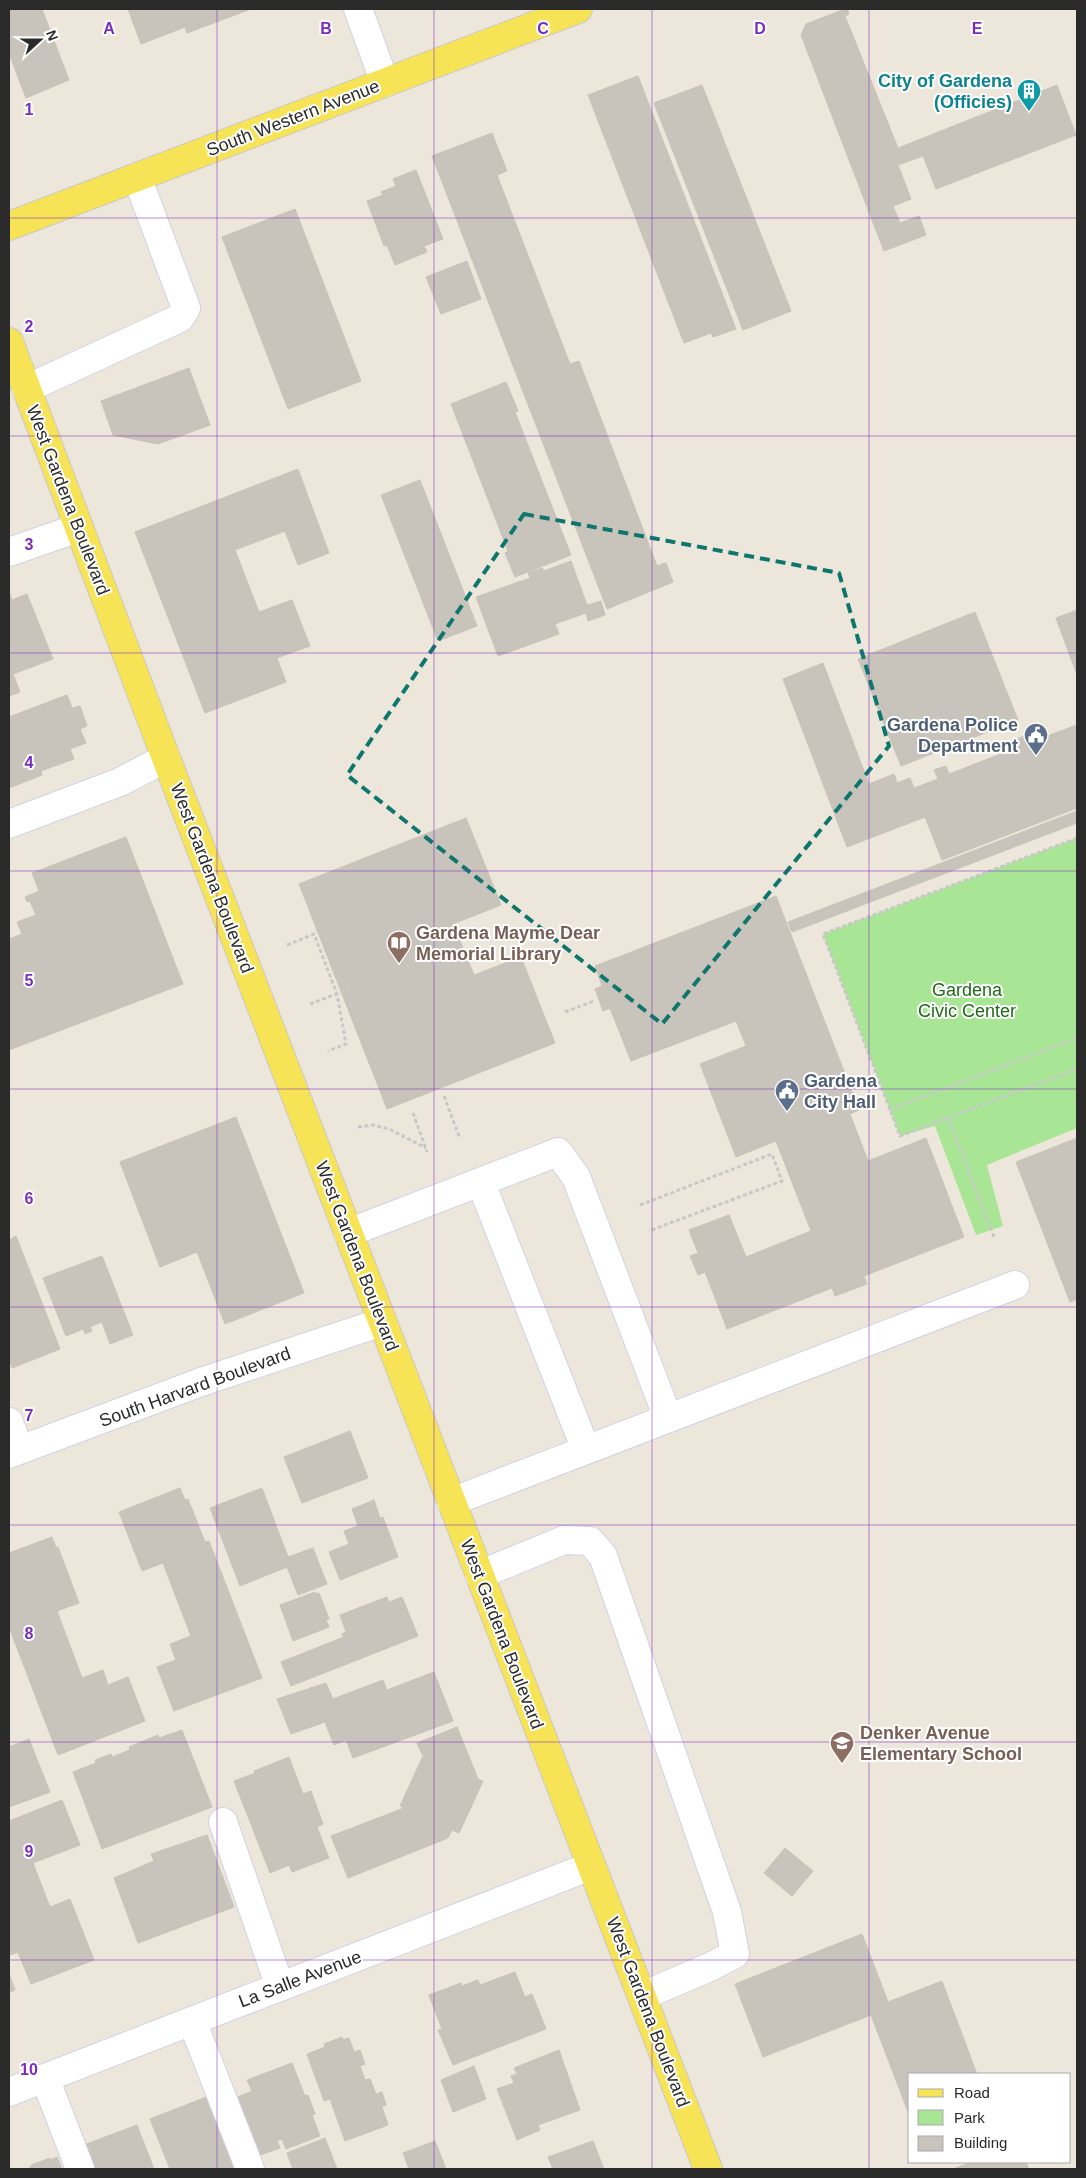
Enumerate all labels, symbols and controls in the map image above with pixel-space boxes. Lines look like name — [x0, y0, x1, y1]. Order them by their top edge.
north arrow — [15, 15, 65, 65]
text: A — [103, 20, 115, 37]
text: B — [320, 20, 332, 37]
text: C — [537, 20, 549, 37]
text: D — [754, 20, 766, 37]
text: E — [972, 20, 983, 37]
text: N — [43, 28, 61, 43]
place label: City of Gardena (Officies) — [878, 71, 1013, 112]
street label: South Western Avenue — [204, 76, 382, 160]
building icon: City of Gardena (Officies) — [1016, 78, 1042, 112]
text: 1 — [25, 101, 34, 118]
text: 2 — [25, 318, 34, 335]
street label: West Gardena Boulevard — [23, 402, 113, 598]
text: 3 — [25, 536, 34, 553]
place label: Gardena Police Department — [887, 715, 1018, 756]
public building icon: Gardena Police Department — [1023, 722, 1049, 756]
text: 4 — [25, 754, 34, 771]
street label: West Gardena Boulevard — [167, 780, 257, 976]
place label: Gardena Mayme Dear Memorial Library — [416, 923, 600, 964]
library icon: Gardena Mayme Dear Memorial Library — [386, 930, 412, 964]
text: 5 — [25, 972, 34, 989]
park label: Gardena Civic Center — [918, 980, 1016, 1021]
place label: Gardena City Hall — [804, 1071, 878, 1112]
public building icon: Gardena City Hall — [774, 1078, 800, 1112]
street label: West Gardena Boulevard — [312, 1158, 402, 1354]
text: 6 — [25, 1190, 34, 1207]
street label: South Harvard Boulevard — [97, 1343, 293, 1431]
text: 7 — [25, 1407, 34, 1424]
street label: West Gardena Boulevard — [457, 1536, 547, 1732]
text: 8 — [25, 1625, 34, 1642]
place label: Denker Avenue Elementary School — [860, 1723, 1022, 1764]
school or university icon: Denker Avenue Elementary School — [829, 1730, 855, 1764]
text: 9 — [25, 1843, 34, 1860]
street label: West Gardena Boulevard — [603, 1914, 693, 2110]
street label: La Salle Avenue — [236, 1946, 364, 2012]
text: 10 — [20, 2061, 38, 2078]
legend — [908, 2073, 1071, 2163]
text: Road — [954, 2084, 990, 2101]
text: Park — [954, 2109, 985, 2126]
text: Building — [954, 2134, 1007, 2151]

